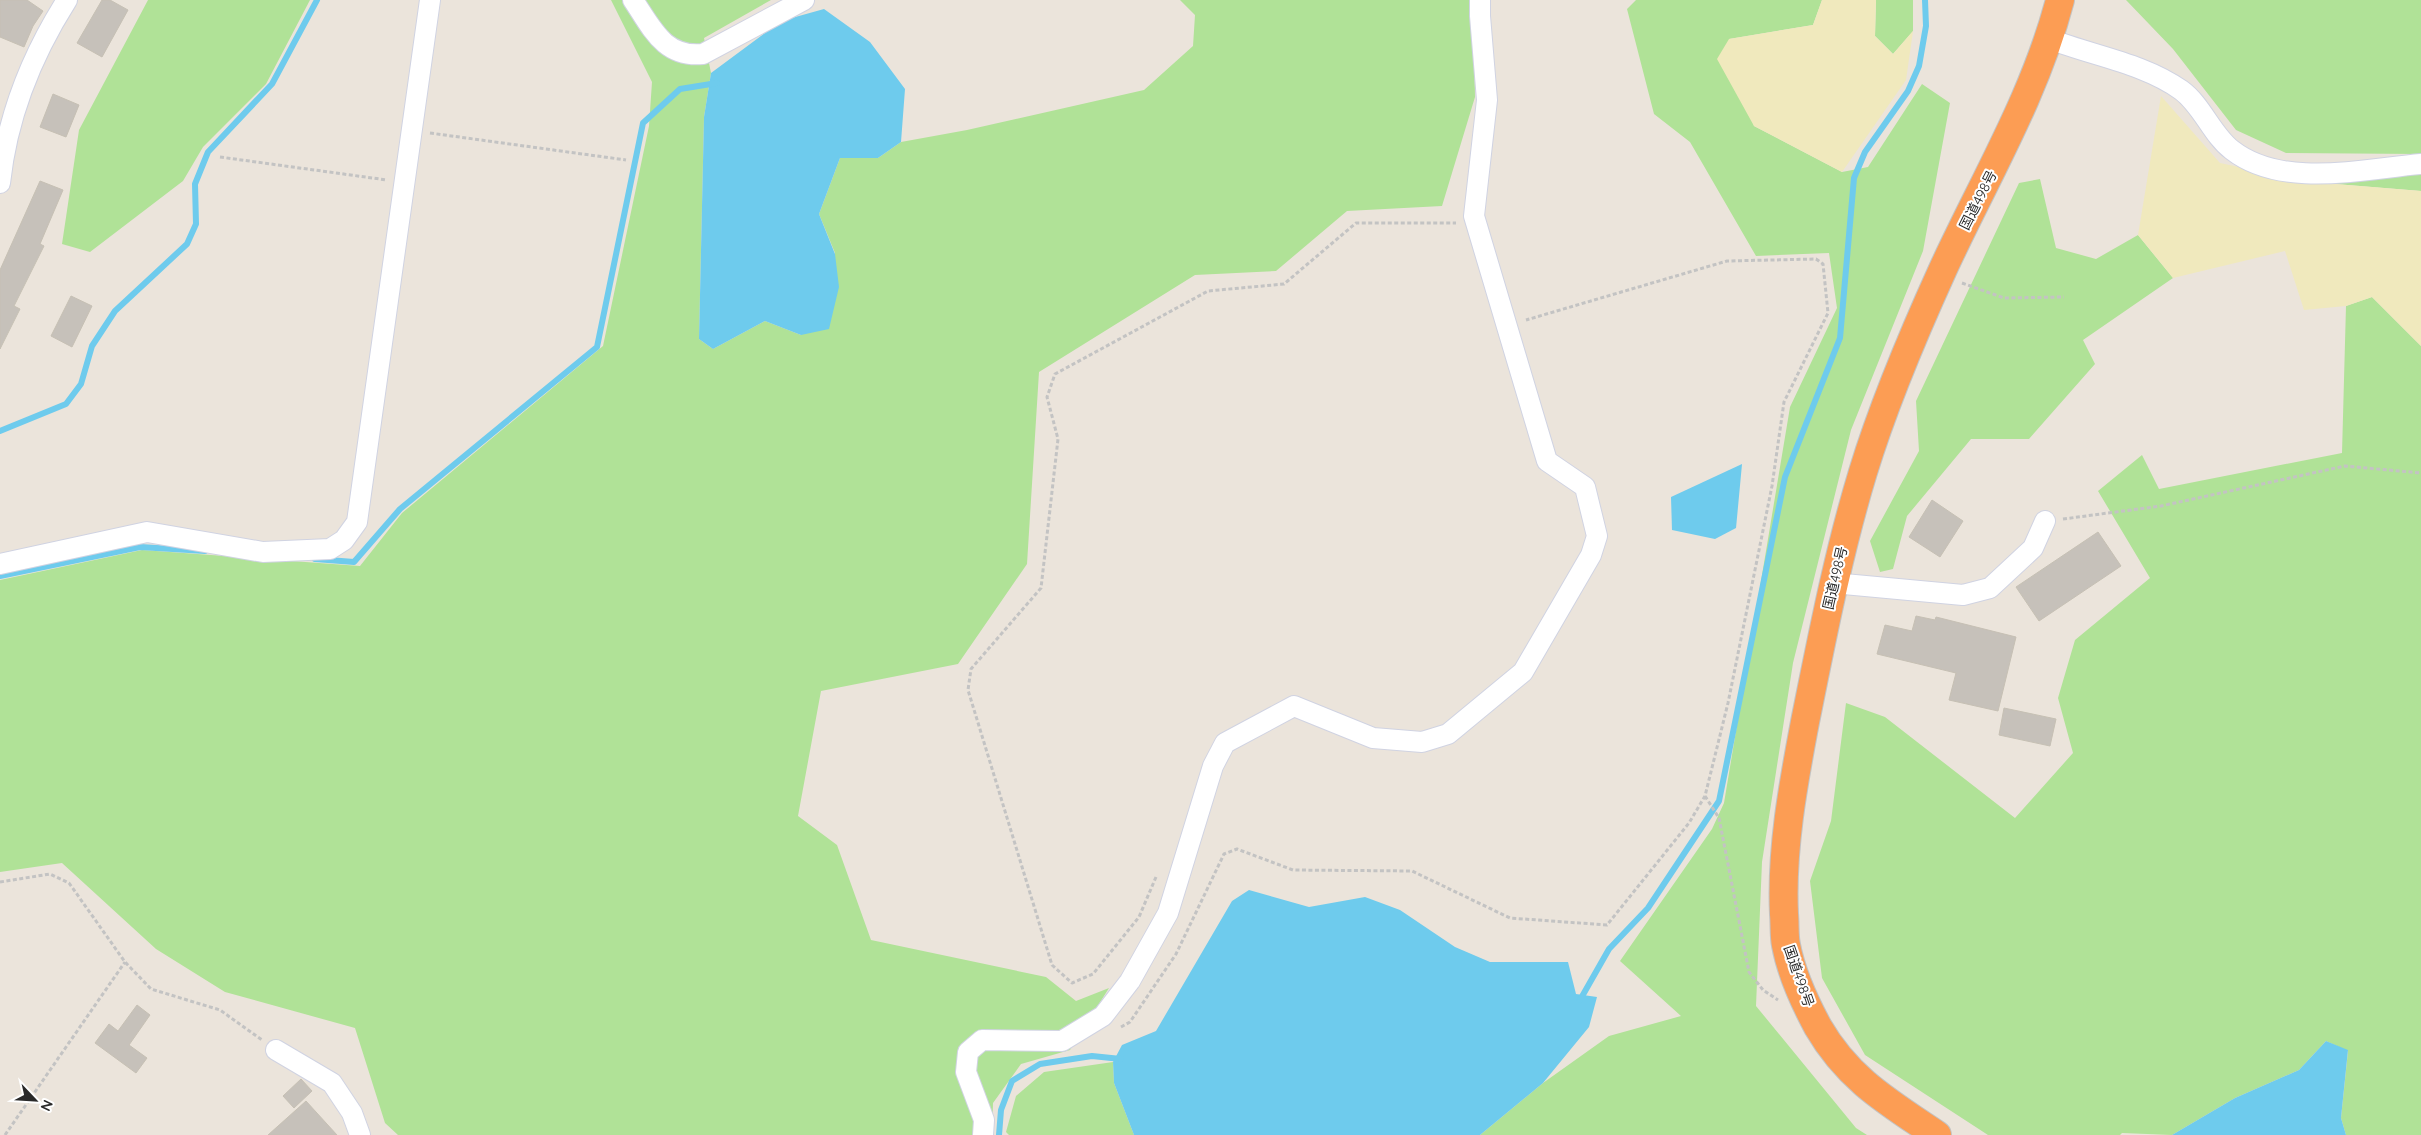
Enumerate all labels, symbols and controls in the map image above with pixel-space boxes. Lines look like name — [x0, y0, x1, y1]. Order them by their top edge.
street label: 国道498号 — [1955, 167, 2001, 233]
street label: 国道498号 — [1819, 545, 1851, 611]
street label: 国道498号 — [1780, 943, 1818, 1009]
north arrow — [10, 1075, 60, 1125]
text: N — [36, 1097, 57, 1114]

